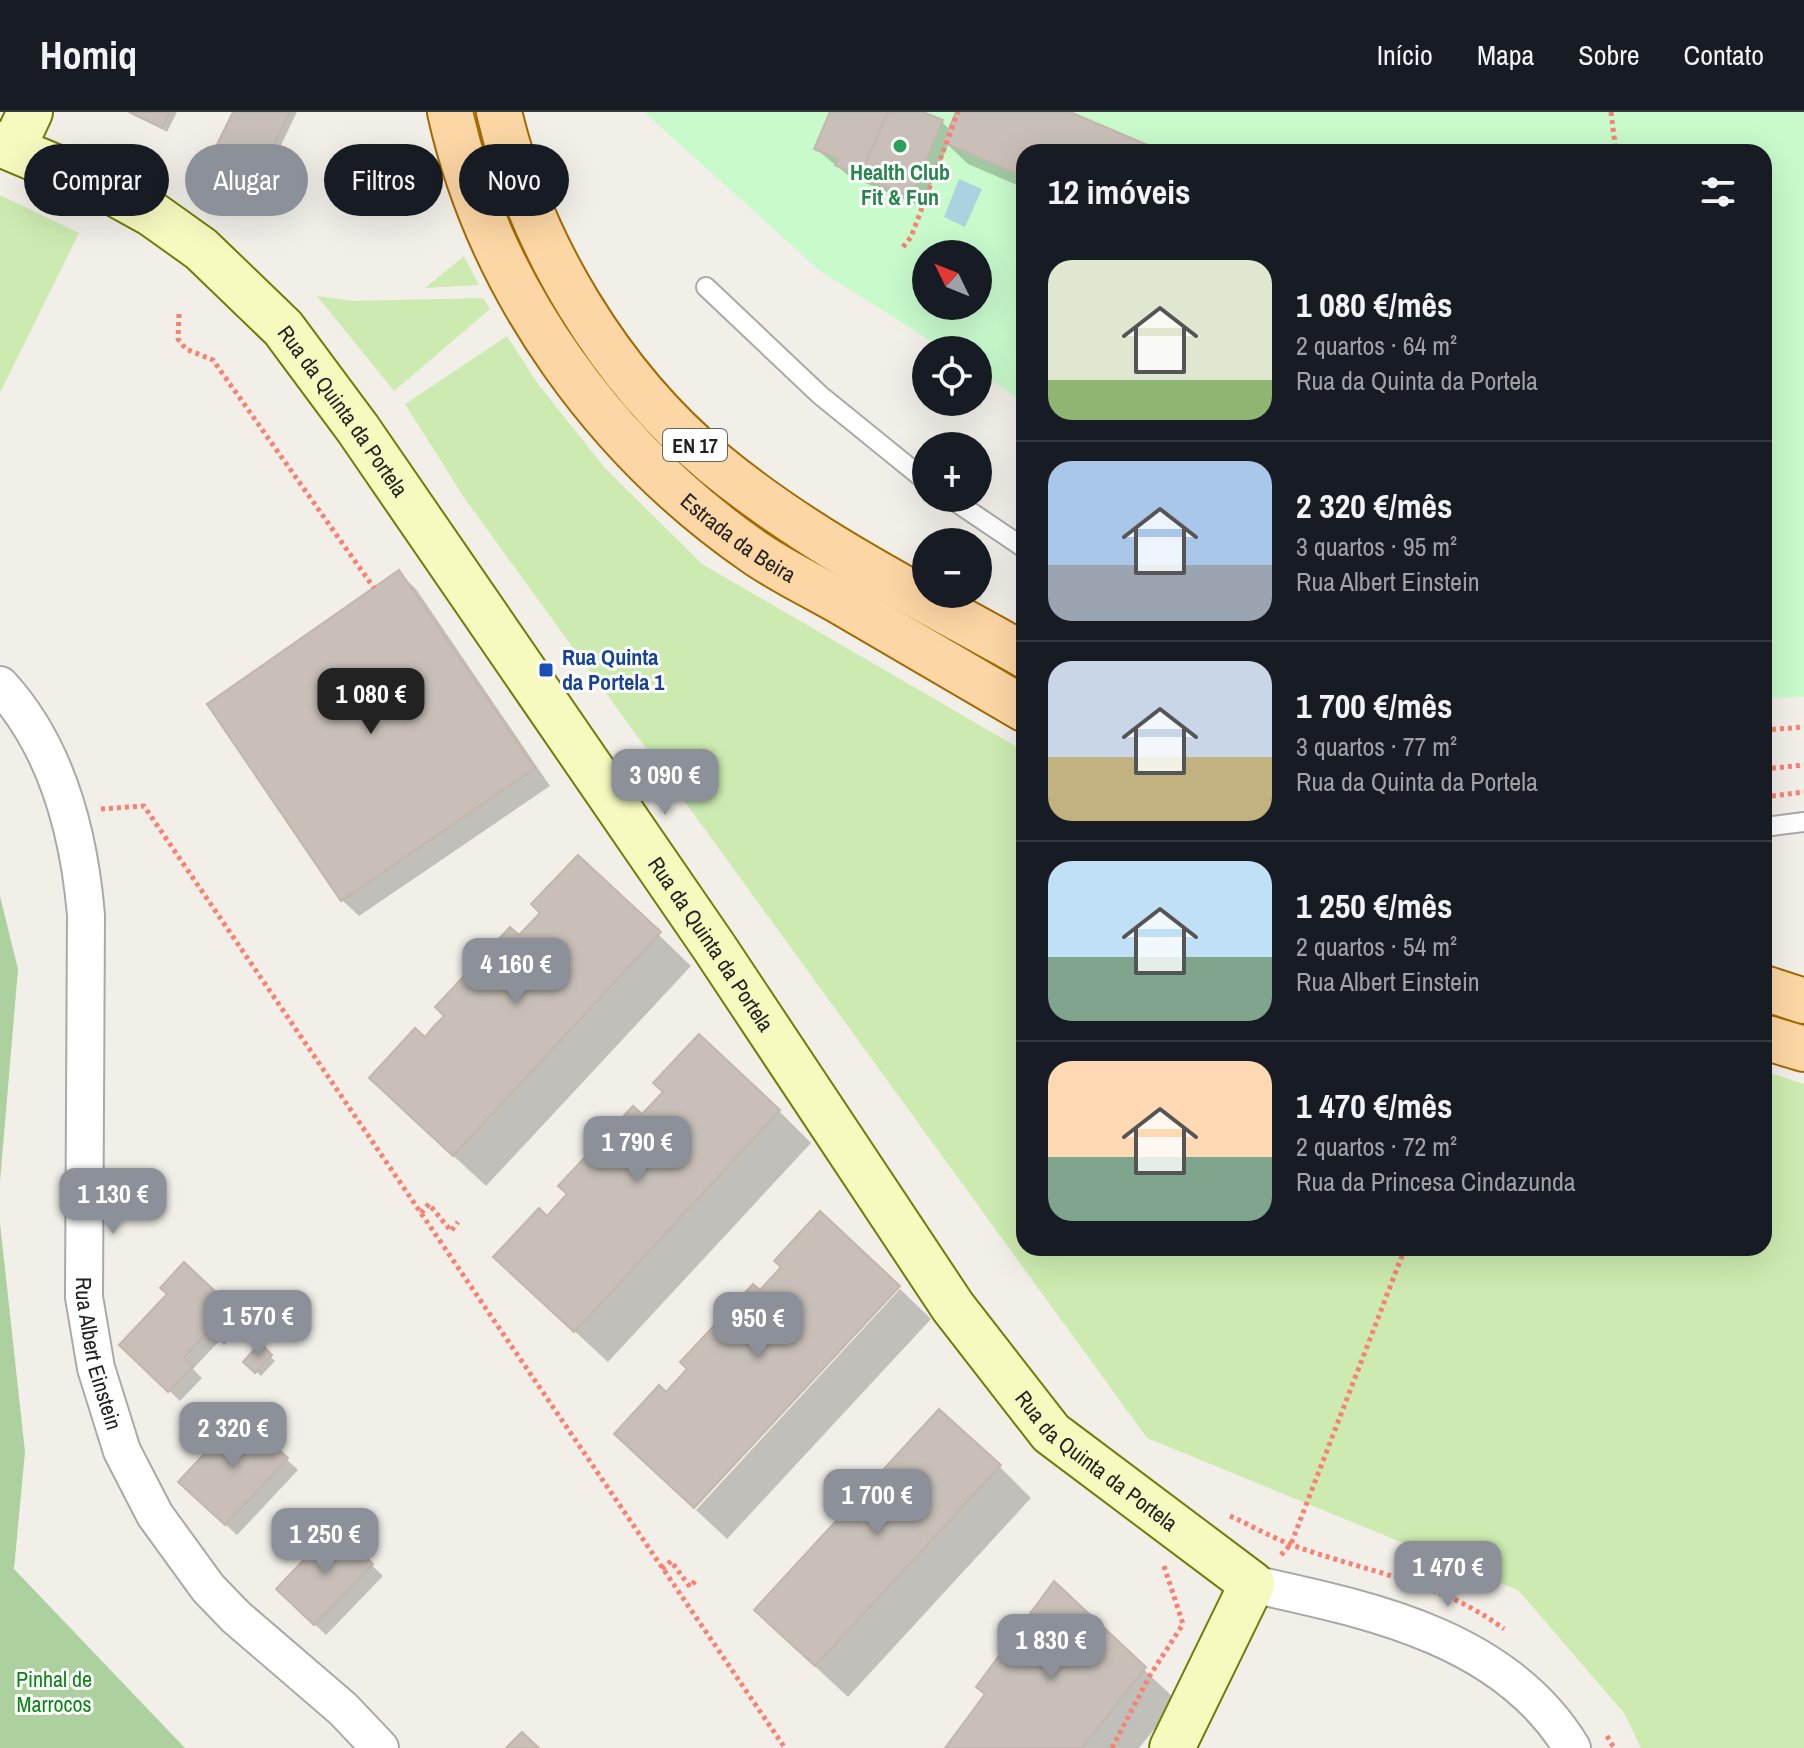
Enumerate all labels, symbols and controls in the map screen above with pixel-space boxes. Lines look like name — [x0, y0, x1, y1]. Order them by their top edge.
text: Homiq — [40, 30, 137, 81]
text: Início — [1377, 36, 1433, 74]
text: Mapa — [1477, 36, 1534, 74]
text: Sobre — [1578, 36, 1640, 74]
text: Contato — [1684, 36, 1764, 74]
marker: Health Club Fit & Fun — [891, 137, 909, 155]
chip: Comprar — [24, 144, 169, 216]
chip: Alugar — [185, 144, 308, 216]
chip: Filtros — [324, 144, 443, 216]
chip: Novo — [459, 144, 569, 216]
place label: Health Club Fit & Fun — [850, 157, 950, 212]
text: 12 imóveis — [1048, 169, 1191, 215]
icon: filters — [1696, 170, 1740, 214]
north arrow — [912, 240, 992, 320]
map controls — [912, 240, 992, 608]
text: 1 080 €/mês — [1296, 282, 1453, 328]
icon: home — [1112, 292, 1208, 388]
street label: Rua da Quinta da Portela — [271, 319, 415, 503]
text: 2 quartos · 64 m² — [1296, 328, 1457, 363]
button: locate — [912, 336, 992, 416]
text: Rua da Quinta da Portela — [1296, 363, 1538, 398]
road number: EN 17 — [663, 429, 727, 461]
button: + — [912, 432, 992, 512]
text: 2 320 €/mês — [1296, 483, 1453, 529]
street label: Estrada da Beira — [674, 486, 801, 589]
icon: home — [1112, 493, 1208, 589]
button: − — [912, 528, 992, 608]
text: 3 quartos · 95 m² — [1296, 529, 1457, 564]
text: Rua Albert Einstein — [1296, 564, 1480, 599]
place label: Rua Quinta da Portela 1 — [562, 642, 665, 697]
marker: Rua Quinta da Portela 1 — [537, 661, 555, 679]
pin: 1 080 € — [297, 668, 445, 736]
text: 1 080 € — [335, 676, 407, 711]
text: 1 700 €/mês — [1296, 683, 1453, 729]
icon: home — [1112, 693, 1208, 789]
text: 3 quartos · 77 m² — [1296, 729, 1457, 764]
pin: 3 090 € — [591, 749, 739, 817]
text: 3 090 € — [629, 757, 701, 792]
text: Rua da Quinta da Portela — [1296, 764, 1538, 799]
street label: Rua da Quinta da Portela — [641, 851, 781, 1037]
text: 1 250 €/mês — [1296, 883, 1453, 929]
icon: home — [1112, 893, 1208, 989]
text: 2 quartos · 54 m² — [1296, 929, 1457, 964]
pin: 4 160 € — [442, 938, 590, 1006]
text: 4 160 € — [480, 946, 552, 981]
text: Rua Albert Einstein — [1296, 964, 1480, 999]
text: 1 470 €/mês — [1296, 1083, 1453, 1129]
icon: home — [1112, 1093, 1208, 1189]
pin: 1 790 € — [563, 1116, 711, 1184]
text: 1 790 € — [601, 1124, 673, 1159]
text: 2 quartos · 72 m² — [1296, 1129, 1457, 1164]
text: Rua da Princesa Cindazunda — [1296, 1164, 1576, 1199]
pin: 1 130 € — [39, 1168, 187, 1236]
text: 1 130 € — [77, 1176, 149, 1211]
street label: Rua Albert Einstein — [69, 1277, 129, 1433]
pin: 1 570 € — [184, 1290, 332, 1358]
pin: 950 € — [702, 1292, 814, 1360]
text: 1 570 € — [222, 1298, 294, 1333]
text: 950 € — [731, 1300, 785, 1335]
street label: Rua da Quinta da Portela — [1008, 1384, 1184, 1538]
pin: 2 320 € — [159, 1402, 307, 1470]
text: 2 320 € — [197, 1410, 269, 1445]
pin: 1 700 € — [803, 1469, 951, 1537]
text: 1 700 € — [841, 1477, 913, 1512]
pin: 1 250 € — [251, 1508, 399, 1576]
text: 1 250 € — [289, 1516, 361, 1551]
pin: 1 470 € — [1374, 1541, 1522, 1609]
text: 1 470 € — [1412, 1549, 1484, 1584]
pin: 1 830 € — [977, 1614, 1125, 1682]
text: 1 830 € — [1015, 1622, 1087, 1657]
park label: Pinhal de Marrocos — [16, 1664, 92, 1719]

